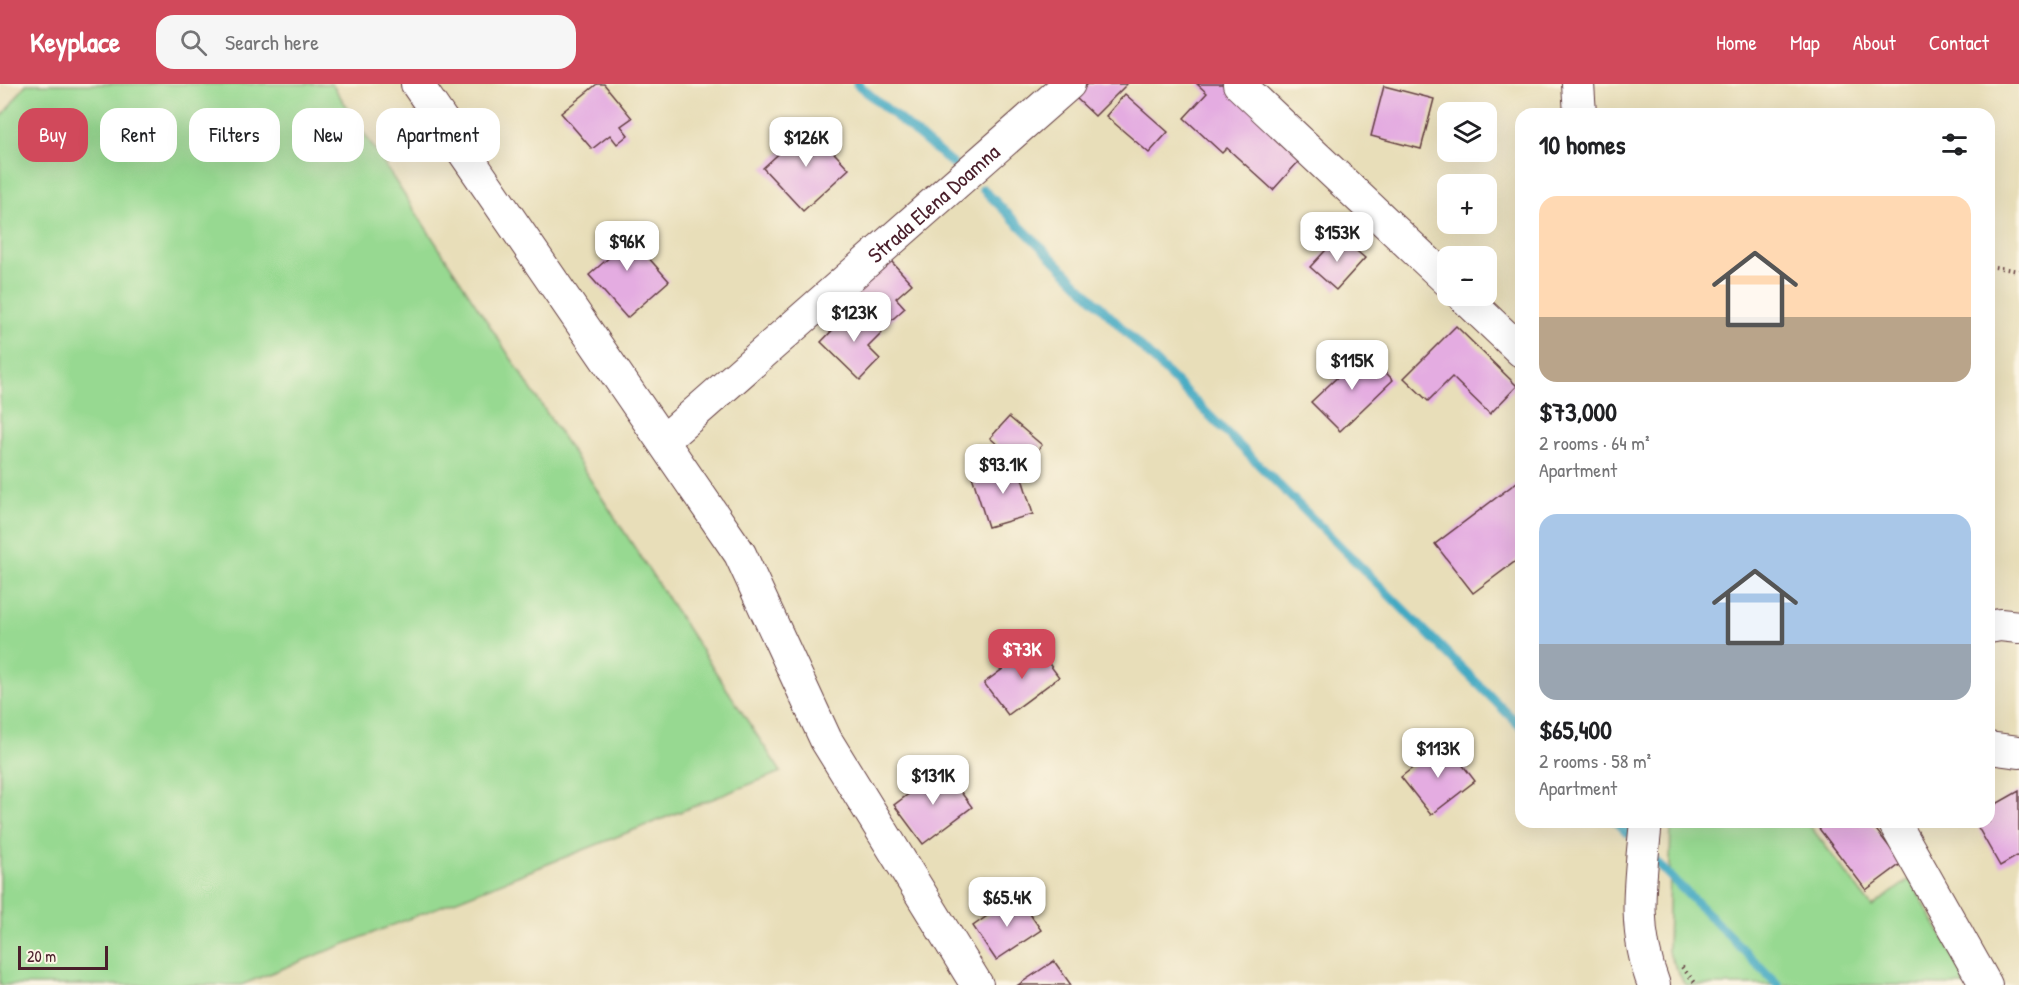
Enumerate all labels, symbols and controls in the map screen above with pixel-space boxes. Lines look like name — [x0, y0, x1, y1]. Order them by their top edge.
search box — [156, 15, 576, 69]
text: Keyplace — [30, 23, 120, 61]
icon: search — [177, 26, 210, 59]
text: Search here — [225, 27, 319, 57]
text: Home — [1716, 28, 1757, 57]
text: Map — [1790, 28, 1820, 57]
text: About — [1853, 28, 1896, 57]
text: Contact — [1929, 28, 1989, 57]
map controls — [1437, 102, 1497, 306]
button: layers — [1437, 102, 1497, 162]
chip: Buy — [18, 108, 88, 162]
chip: Rent — [100, 108, 177, 162]
chip: Filters — [189, 108, 280, 162]
chip: New — [292, 108, 364, 162]
chip: Apartment — [376, 108, 500, 162]
pin: $126K — [764, 117, 848, 168]
text: $126K — [783, 123, 829, 150]
text: 10 homes — [1539, 127, 1626, 162]
icon: filters — [1938, 128, 1971, 161]
street label: Strada Elena Doamna — [861, 137, 1006, 270]
button: + — [1437, 174, 1497, 234]
pin: $153K — [1295, 212, 1379, 263]
text: $153K — [1314, 218, 1360, 245]
pin: $96K — [591, 221, 663, 272]
text: $96K — [609, 227, 645, 254]
icon: home — [1701, 235, 1809, 343]
button: − — [1437, 246, 1497, 306]
pin: $123K — [812, 292, 896, 343]
text: $123K — [831, 298, 877, 325]
pin: $115K — [1310, 340, 1394, 391]
text: $115K — [1330, 346, 1374, 373]
text: $73,000 — [1539, 394, 1617, 429]
text: 2 rooms · 64 m² — [1539, 429, 1650, 456]
pin: $93.1K — [954, 444, 1052, 495]
text: $93.1K — [979, 450, 1027, 477]
text: Apartment — [1539, 456, 1617, 483]
icon: home — [1701, 553, 1809, 661]
pin: $73K — [986, 629, 1058, 680]
text: $73K — [1002, 635, 1042, 662]
text: $65,400 — [1539, 712, 1612, 747]
pin: $113K — [1396, 728, 1480, 779]
text: $113K — [1416, 734, 1460, 761]
text: 2 rooms · 58 m² — [1539, 747, 1651, 774]
pin: $131K — [891, 755, 975, 806]
text: $131K — [911, 761, 955, 788]
text: Apartment — [1539, 774, 1617, 801]
pin: $65.4K — [958, 877, 1056, 928]
text: $65.4K — [983, 883, 1031, 910]
scale bar — [18, 943, 108, 970]
text: 20 m — [27, 945, 56, 967]

